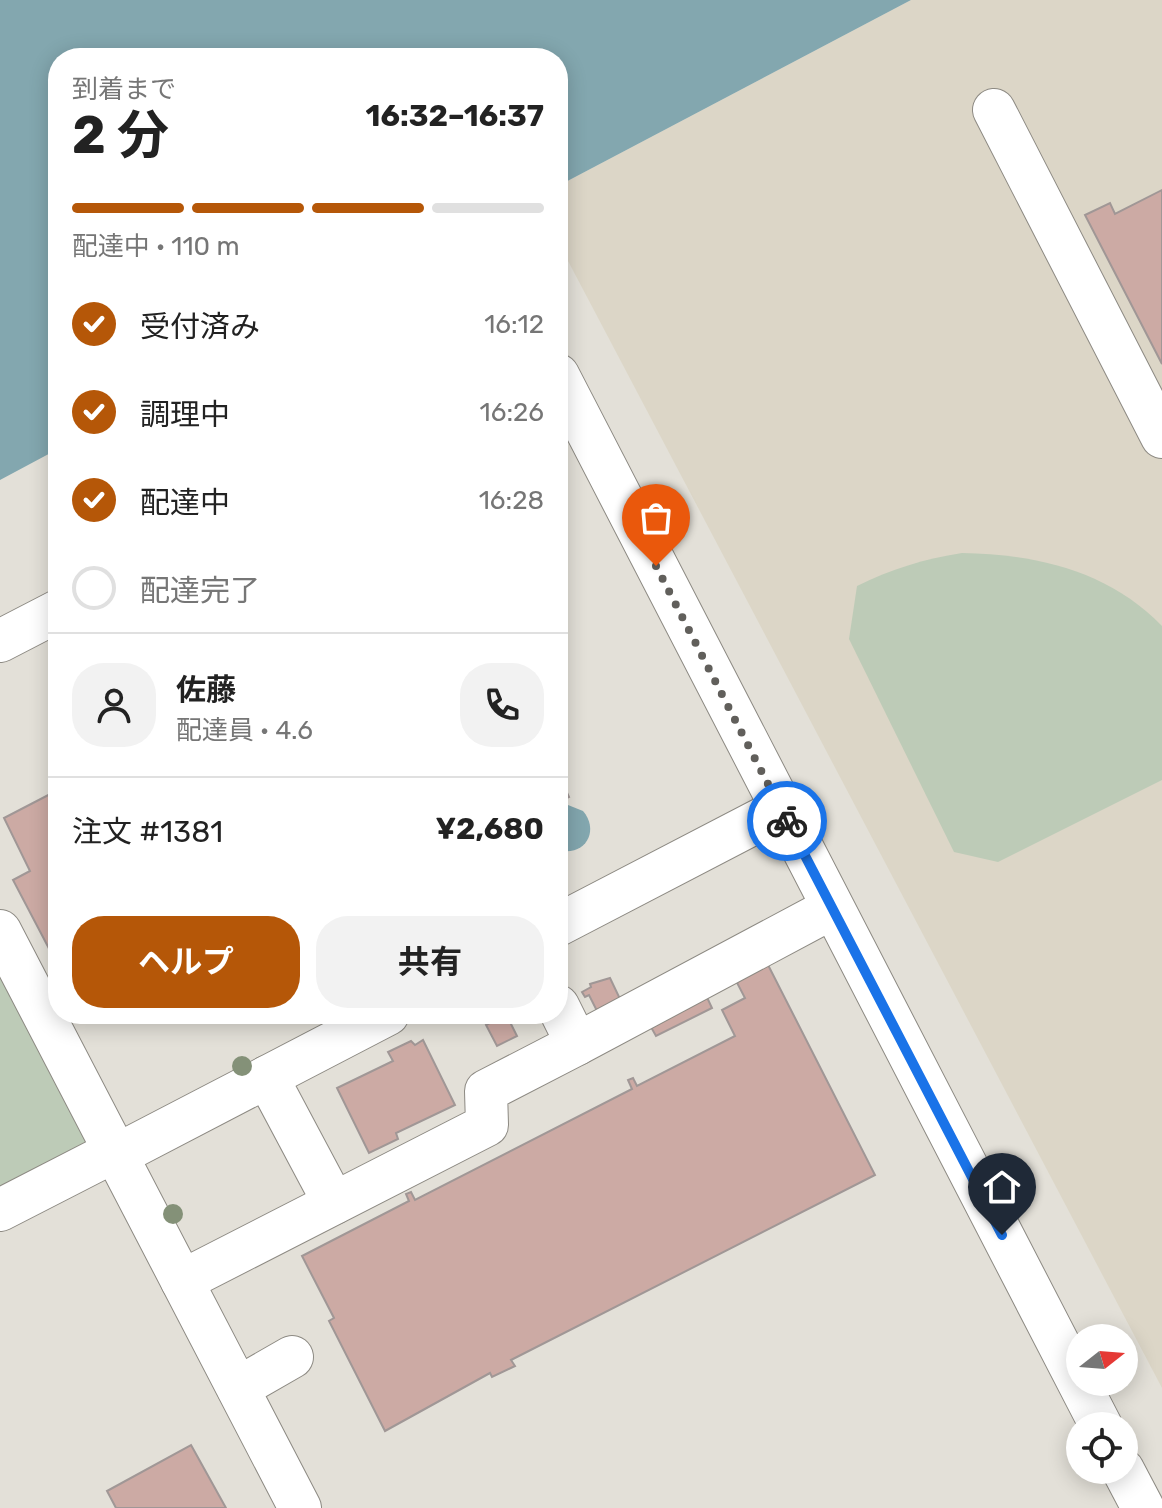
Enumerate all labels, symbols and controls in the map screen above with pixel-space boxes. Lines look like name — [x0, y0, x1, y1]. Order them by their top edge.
text: 到着まで — [72, 74, 176, 105]
text: 16:32–16:37 — [365, 98, 544, 134]
text: 2 分 — [72, 104, 169, 166]
text: 配達中 · 110 m — [72, 231, 240, 262]
icon: check — [72, 302, 116, 346]
text: 受付済み — [140, 309, 260, 345]
text: 16:12 — [484, 309, 544, 340]
icon: check — [72, 390, 116, 434]
text: 調理中 — [140, 397, 230, 433]
text: 16:26 — [480, 397, 544, 428]
icon: check — [72, 478, 116, 522]
pin — [622, 484, 690, 566]
text: 配達中 — [140, 485, 230, 521]
text: 16:28 — [479, 485, 544, 516]
icon: bag — [634, 496, 678, 540]
text: 配達完了 — [140, 573, 260, 609]
button: person — [72, 663, 156, 747]
button: phone — [460, 663, 544, 747]
text: 佐藤 — [176, 672, 236, 708]
text: 配達員 · 4.6 — [176, 715, 313, 746]
courier — [747, 781, 827, 861]
icon: bike — [765, 799, 809, 843]
text: ¥2,680 — [435, 811, 544, 847]
text: 注文 #1381 — [72, 814, 223, 850]
button: ヘルプ — [72, 916, 300, 1008]
button: 共有 — [316, 916, 544, 1008]
pin — [968, 1153, 1036, 1235]
icon: home — [980, 1165, 1024, 1209]
north arrow — [1066, 1324, 1138, 1396]
map controls — [1066, 1324, 1138, 1484]
button: locate — [1066, 1412, 1138, 1484]

